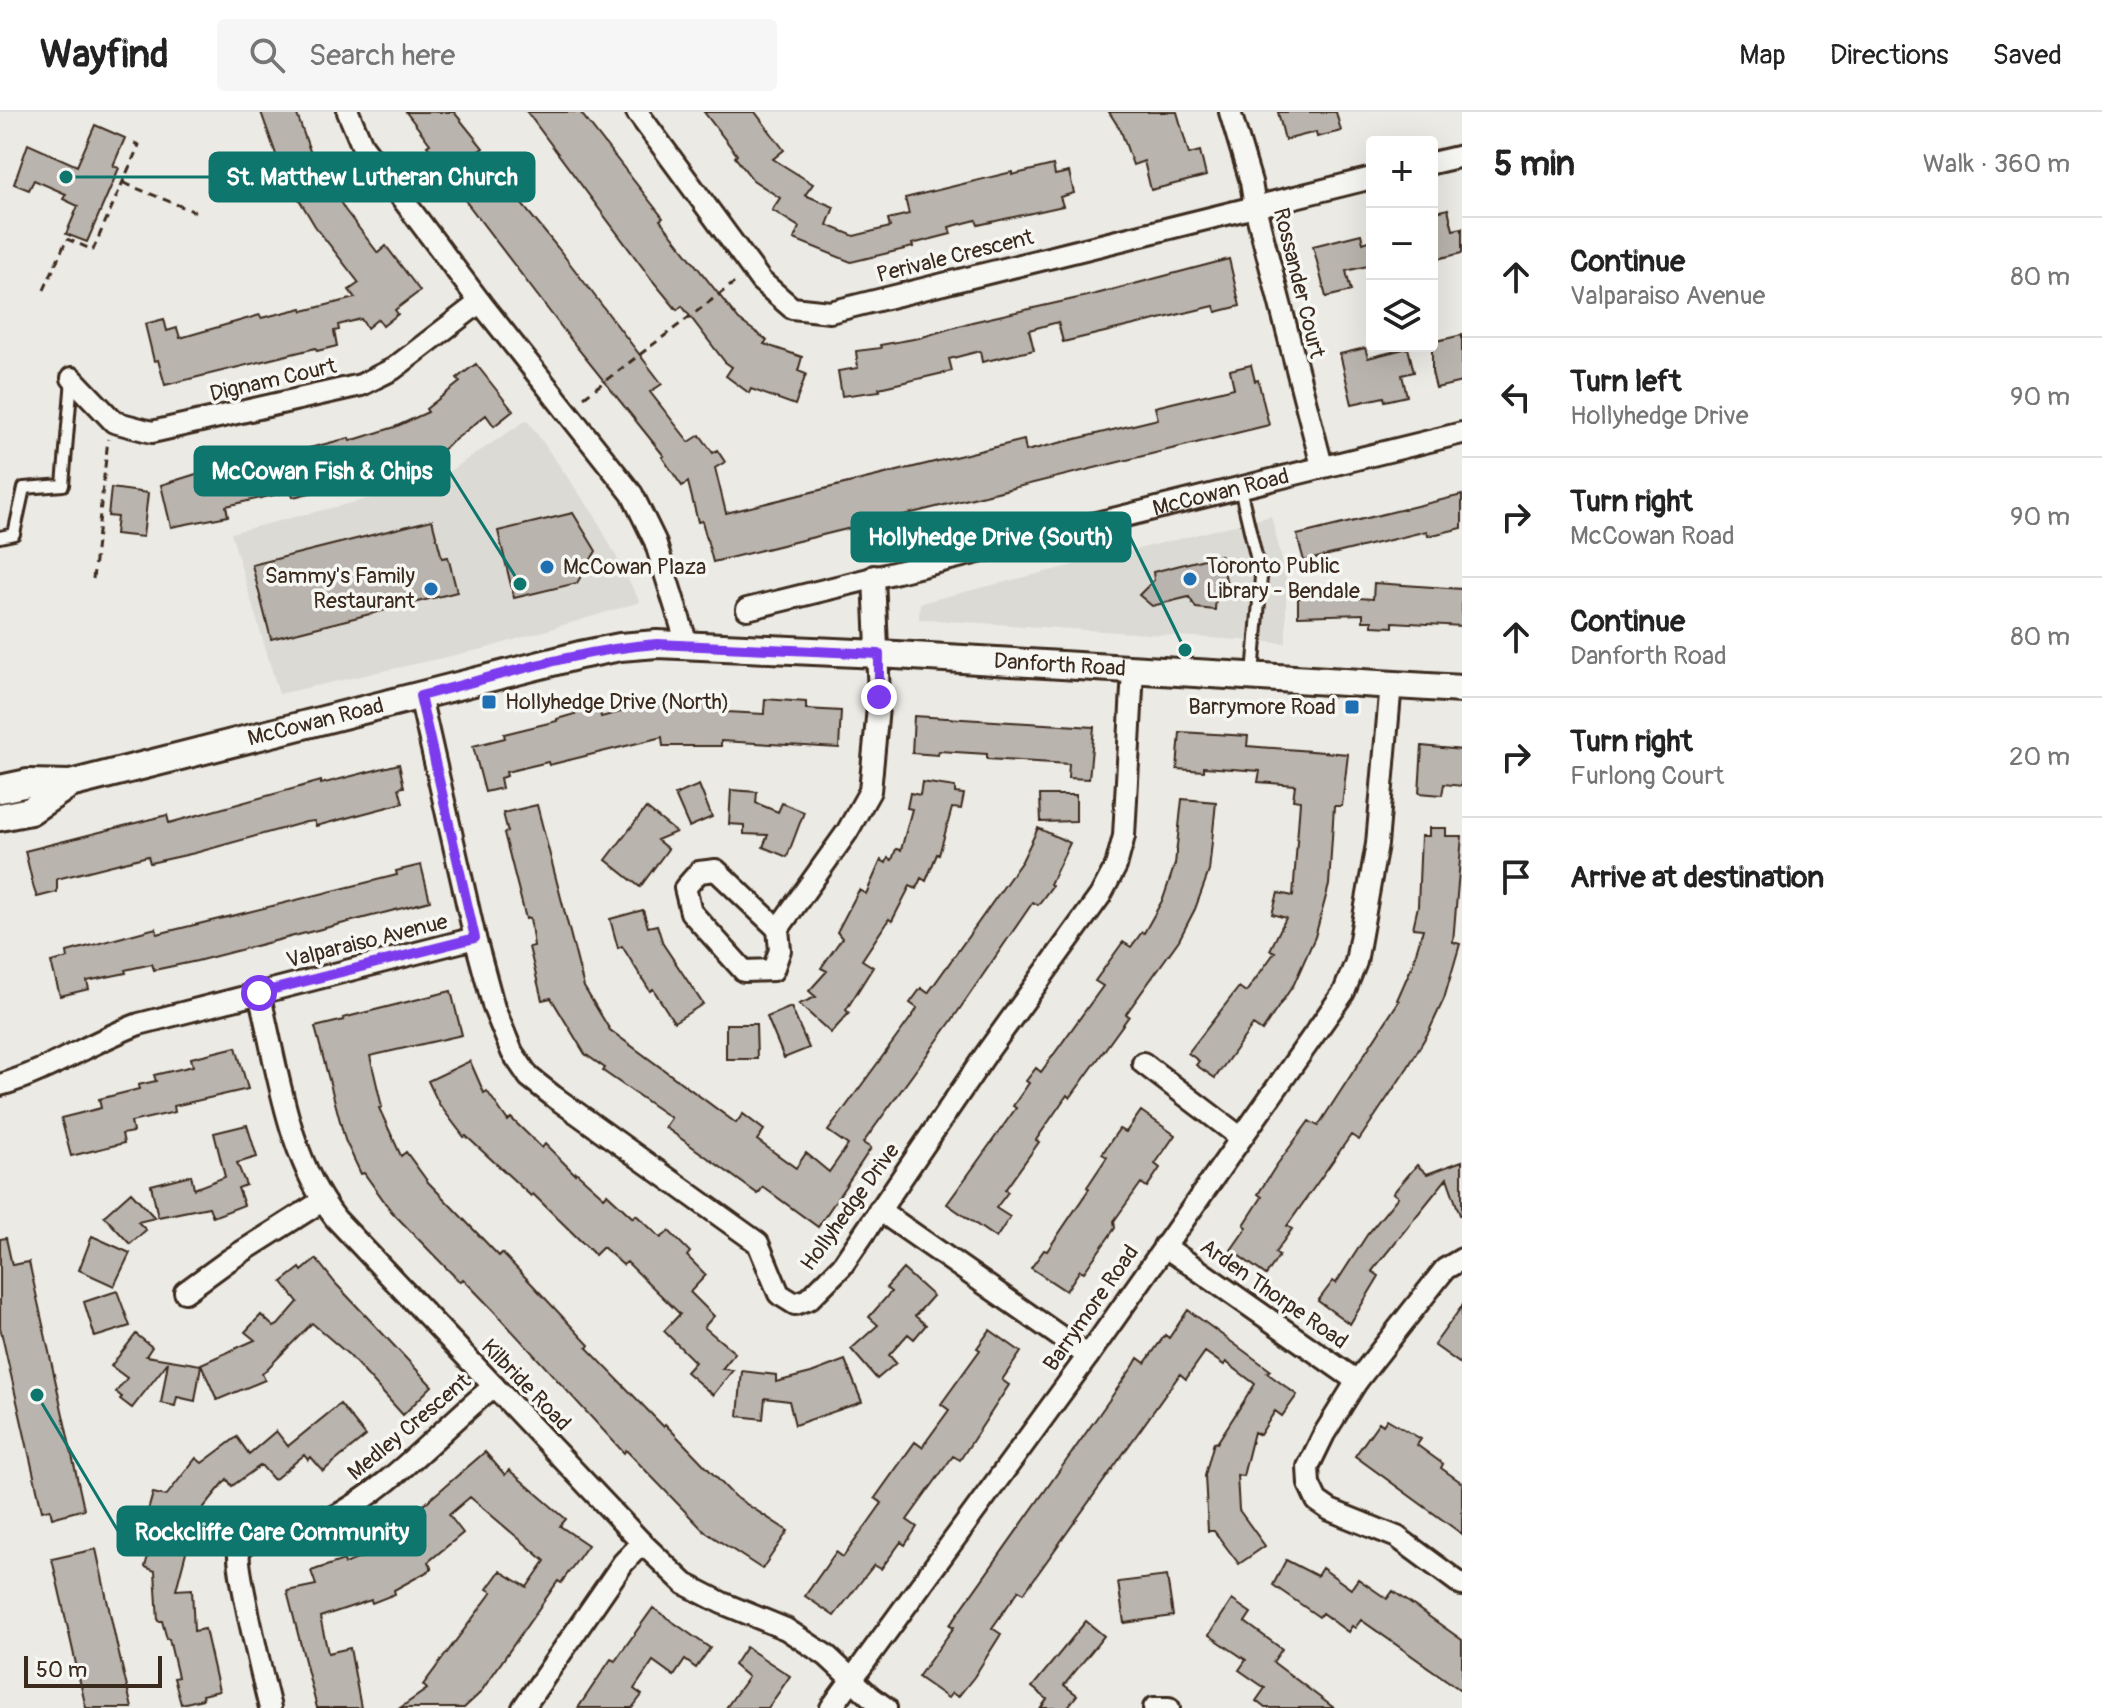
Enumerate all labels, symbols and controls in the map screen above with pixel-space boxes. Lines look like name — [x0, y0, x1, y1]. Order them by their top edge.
search box — [217, 19, 777, 91]
text: Wayfind — [40, 31, 169, 79]
icon: search — [245, 33, 289, 77]
text: Search here — [309, 37, 455, 74]
text: Map — [1739, 38, 1786, 73]
text: Directions — [1830, 38, 1949, 73]
text: Saved — [1993, 38, 2062, 73]
map controls — [1366, 136, 1438, 352]
button: + — [1366, 136, 1438, 208]
text: 5 min — [1494, 143, 1575, 186]
text: Walk · 360 m — [1923, 148, 2070, 180]
callout: St. Matthew Lutheran Church — [210, 153, 534, 201]
text: St. Matthew Lutheran Church — [226, 163, 518, 192]
street label: Rossander Court — [1267, 205, 1331, 361]
button: − — [1366, 208, 1438, 280]
street label: Perivale Crescent — [874, 223, 1037, 289]
text: Continue — [1570, 243, 1685, 280]
icon: ahead — [1494, 255, 1538, 299]
text: 80 m — [2010, 261, 2070, 293]
button: layers — [1366, 280, 1438, 352]
text: Valparaiso Avenue — [1570, 280, 1765, 312]
street label: Dignam Court — [207, 352, 339, 408]
text: Turn left — [1570, 363, 1681, 400]
icon: left — [1494, 375, 1538, 419]
text: 90 m — [2010, 381, 2070, 413]
text: Hollyhedge Drive — [1570, 400, 1749, 432]
callout: McCowan Fish & Chips — [195, 447, 449, 495]
text: McCowan Fish & Chips — [211, 457, 433, 486]
street label: McCowan Road — [1150, 462, 1292, 523]
text: Turn right — [1570, 483, 1693, 520]
icon: right — [1494, 495, 1538, 539]
text: 90 m — [2010, 501, 2070, 533]
callout: Hollyhedge Drive (South) — [852, 513, 1130, 561]
text: McCowan Road — [1570, 520, 1735, 552]
text: Hollyhedge Drive (South) — [868, 523, 1114, 552]
place label: Toronto Public Library - Bendale — [1206, 552, 1360, 605]
place label: McCowan Plaza — [563, 553, 706, 581]
marker: McCowan Plaza — [538, 558, 556, 576]
place label: Sammy's Family Restaurant — [265, 562, 415, 615]
marker: Toronto Public Library - Bendale — [1181, 570, 1199, 588]
marker: Sammy's Family Restaurant — [422, 580, 440, 598]
text: Continue — [1570, 603, 1685, 640]
icon: ahead — [1494, 615, 1538, 659]
text: 80 m — [2010, 621, 2070, 653]
text: Danforth Road — [1570, 640, 1727, 672]
street label: Danforth Road — [993, 647, 1127, 683]
route end — [861, 679, 897, 715]
place label: Hollyhedge Drive (North) — [505, 688, 729, 716]
street label: McCowan Road — [245, 691, 387, 753]
marker: Hollyhedge Drive (North) — [480, 693, 498, 711]
place label: Barrymore Road — [1188, 693, 1336, 721]
marker: Barrymore Road — [1343, 698, 1361, 716]
text: Turn right — [1570, 723, 1693, 760]
icon: right — [1494, 735, 1538, 779]
text: 20 m — [2009, 741, 2070, 773]
text: Furlong Court — [1570, 760, 1724, 792]
icon: arrive — [1494, 855, 1538, 899]
text: Arrive at destination — [1570, 859, 1824, 896]
street label: Valparaiso Avenue — [283, 907, 451, 975]
route start — [241, 975, 277, 1011]
street label: Hollyhedge Drive — [794, 1138, 906, 1276]
street label: Arden Thorpe Road — [1195, 1233, 1353, 1355]
street label: Barrymore Road — [1037, 1239, 1145, 1377]
street label: Kilbride Road — [475, 1333, 577, 1437]
street label: Medley Crescent — [342, 1367, 476, 1487]
callout: Rockcliffe Care Community — [118, 1507, 425, 1555]
text: Rockcliffe Care Community — [135, 1518, 410, 1547]
scale bar — [24, 1652, 162, 1688]
text: 50 m — [36, 1656, 87, 1684]

